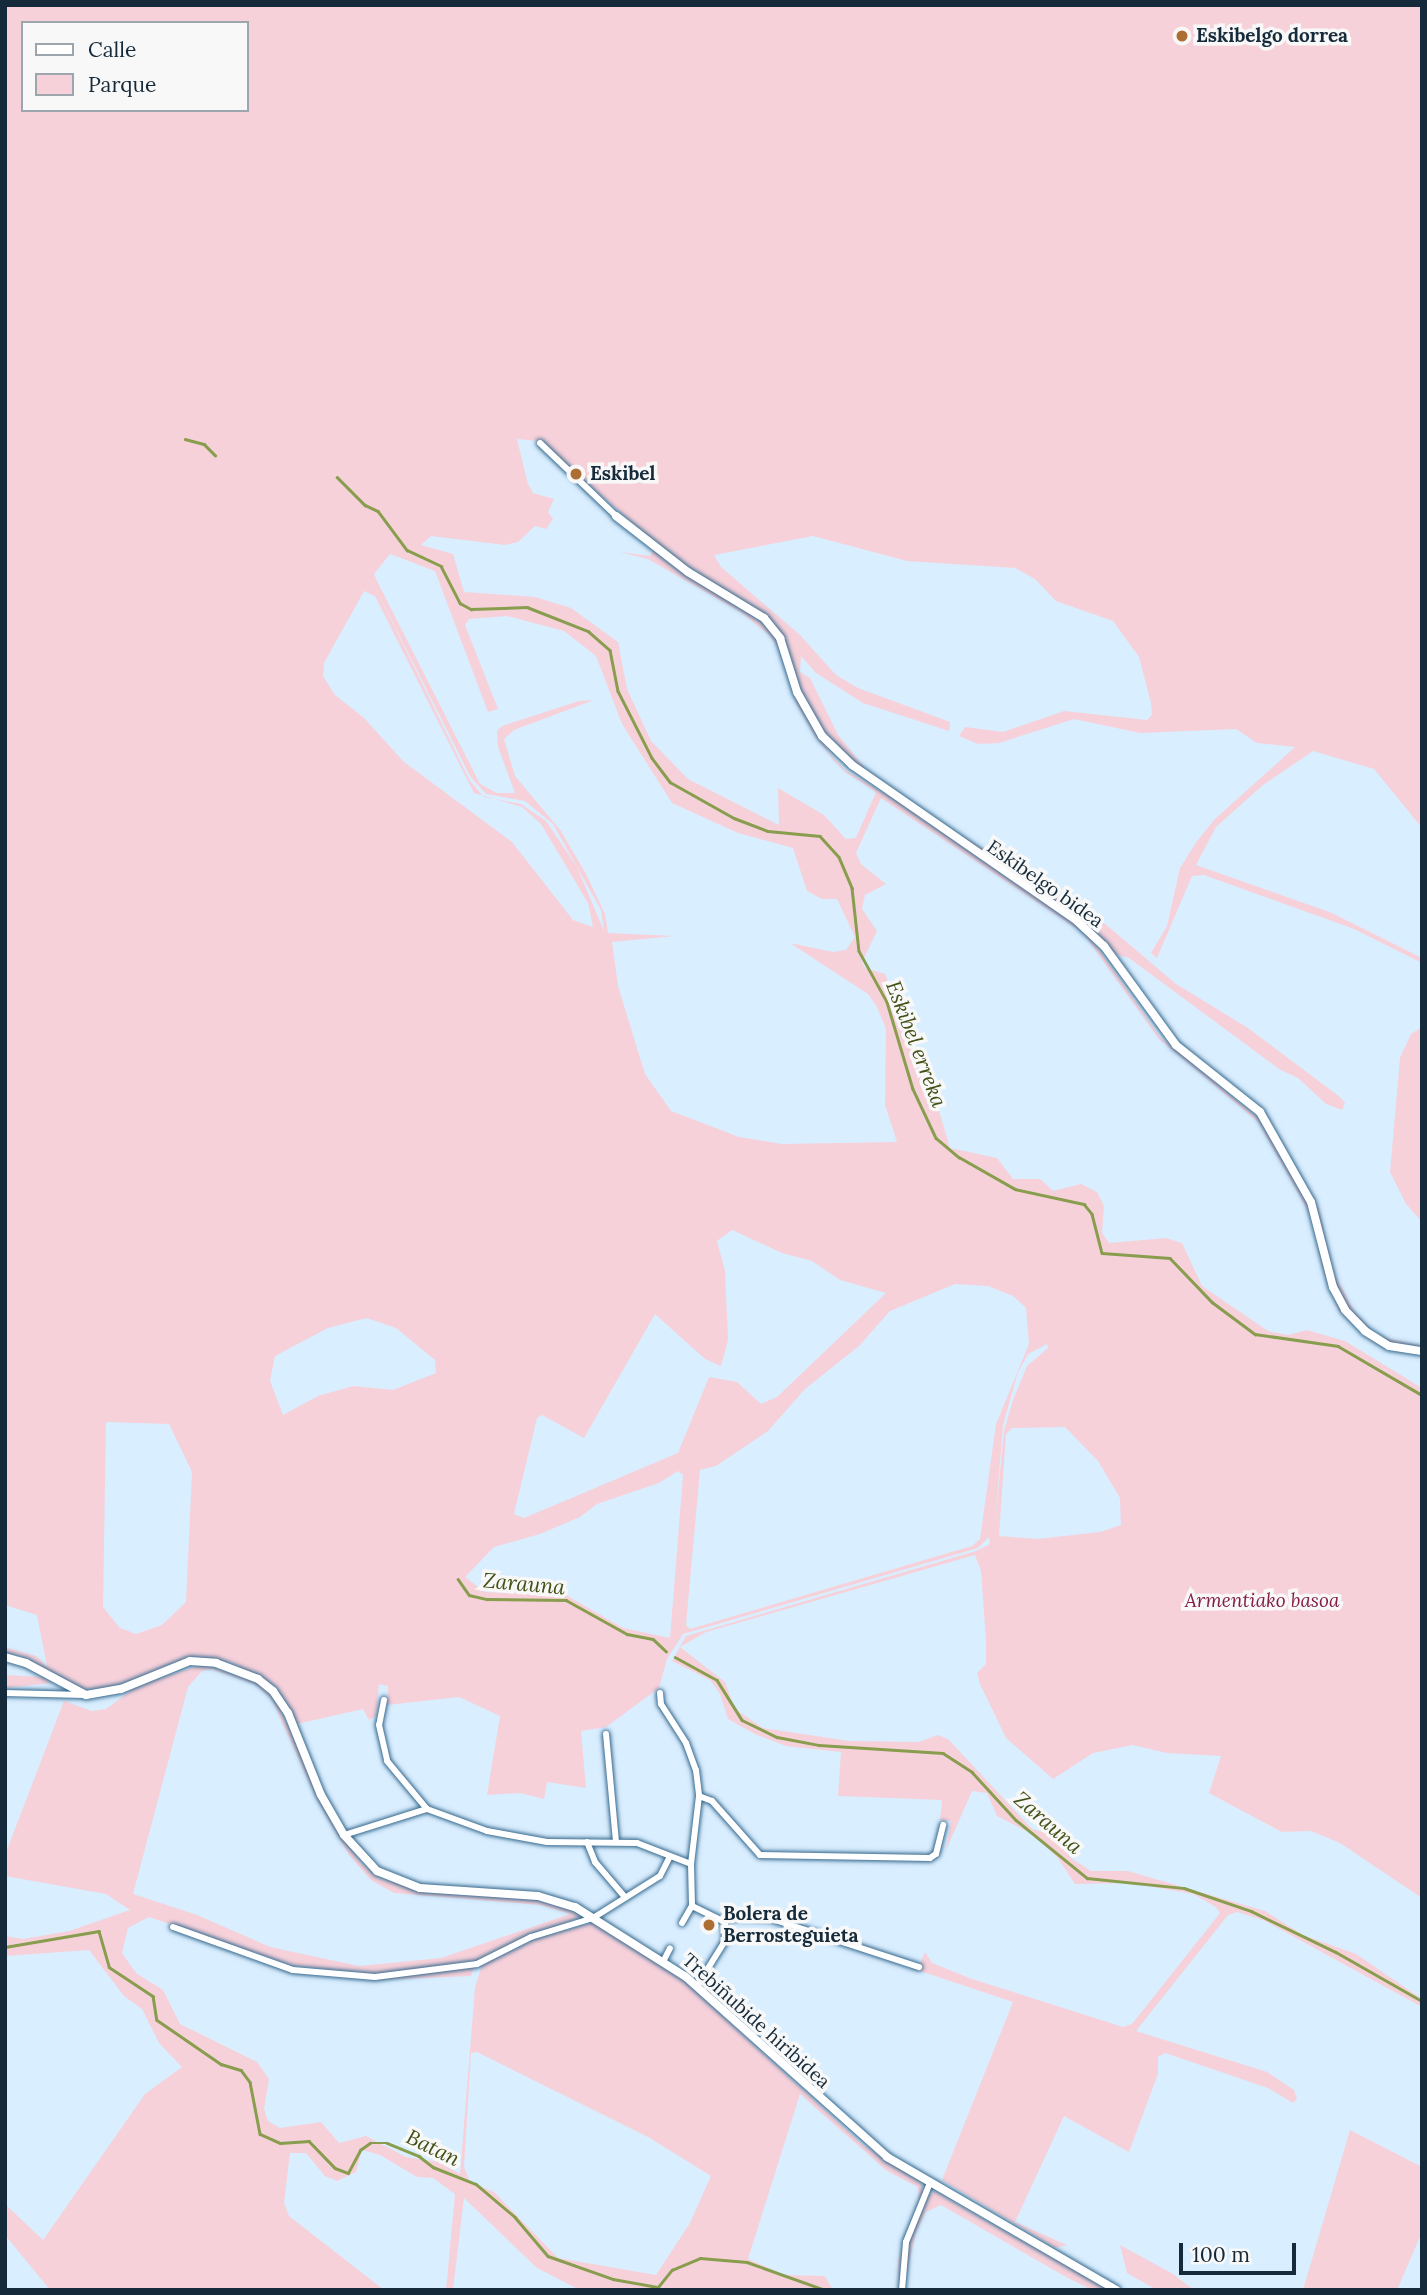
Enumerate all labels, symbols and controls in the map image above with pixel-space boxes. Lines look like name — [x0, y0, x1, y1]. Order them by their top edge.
legend — [21, 21, 248, 112]
place label: Eskibelgo dorrea — [1196, 25, 1348, 47]
marker: Eskibelgo dorrea — [1174, 28, 1190, 44]
text: Calle — [88, 36, 136, 63]
text: Parque — [88, 71, 156, 98]
place label: Eskibel — [590, 463, 656, 485]
marker: Eskibel — [568, 466, 584, 482]
street label: Eskibelgo bidea — [982, 835, 1108, 933]
water label: Eskibel erreka — [880, 977, 952, 1111]
water label: Zarauna — [482, 1568, 566, 1600]
park label: Armentiako basoa — [1185, 1590, 1339, 1612]
water label: Zarauna — [1009, 1787, 1087, 1859]
place label: Bolera de Berrosteguieta — [723, 1903, 858, 1947]
marker: Bolera de Berrosteguieta — [701, 1917, 717, 1933]
street label: Trebiñubide hiribidea — [678, 1949, 834, 2093]
water label: Batan — [402, 2124, 464, 2172]
scale bar — [1182, 2228, 1299, 2272]
text: 100 m — [1192, 2241, 1250, 2268]

